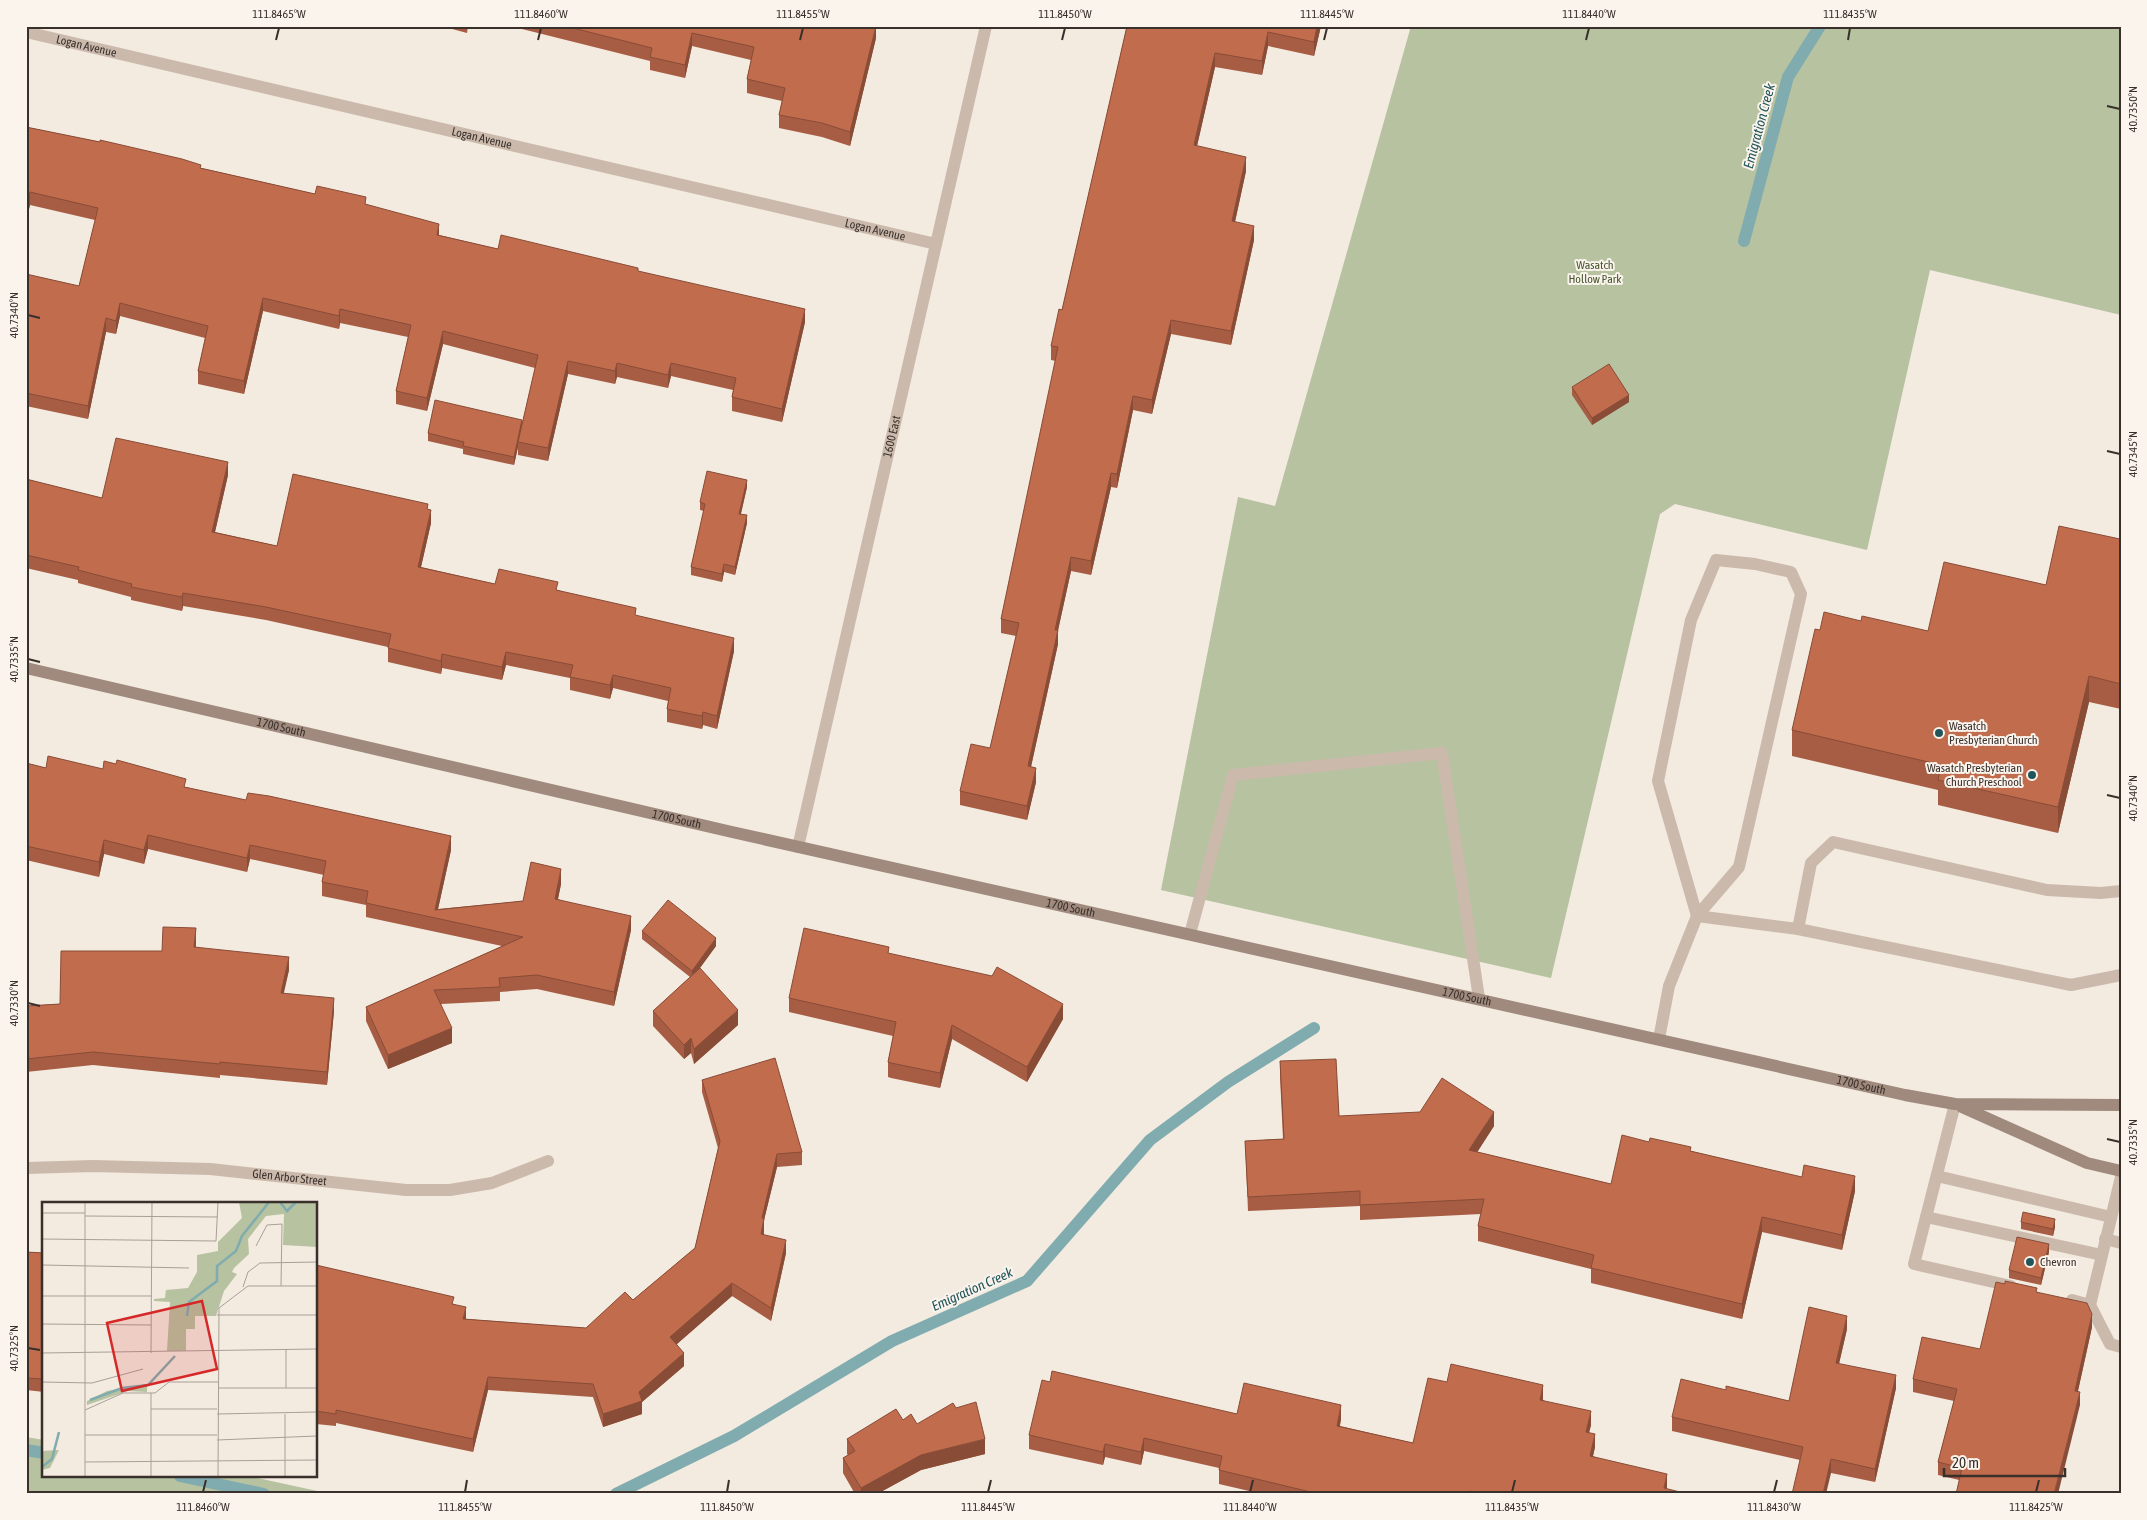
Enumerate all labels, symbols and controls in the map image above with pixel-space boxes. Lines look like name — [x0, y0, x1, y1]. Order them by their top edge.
text: 111.8465°W — [252, 7, 306, 21]
text: 111.8460°W — [514, 7, 568, 21]
text: 111.8455°W — [776, 7, 830, 21]
text: 111.8450°W — [1038, 7, 1092, 21]
text: 111.8445°W — [1300, 7, 1354, 21]
text: 111.8440°W — [1562, 7, 1616, 21]
text: 111.8435°W — [1823, 7, 1877, 21]
street label: Logan Avenue — [55, 32, 118, 60]
water label: Emigration Creek — [1740, 81, 1778, 170]
text: 40.7350°N — [2126, 86, 2140, 132]
street label: Logan Avenue — [450, 124, 513, 152]
street label: Logan Avenue — [844, 216, 907, 244]
park label: Wasatch Hollow Park — [1568, 258, 1622, 286]
text: 40.7340°N — [7, 292, 21, 338]
street label: 1600 East — [880, 414, 904, 459]
text: 40.7345°N — [2126, 431, 2140, 477]
text: 40.7335°N — [7, 636, 21, 682]
street label: 1700 South — [255, 715, 307, 740]
place label: Wasatch Presbyterian Church — [1949, 719, 2038, 747]
marker: Wasatch Presbyterian Church — [1933, 727, 1945, 739]
place label: Wasatch Presbyterian Church Preschool — [1927, 761, 2023, 789]
marker: Wasatch Presbyterian Church Preschool — [2026, 769, 2038, 781]
text: 40.7340°N — [2126, 775, 2140, 821]
street label: 1700 South — [651, 807, 703, 832]
street label: 1700 South — [1045, 896, 1097, 920]
text: 40.7330°N — [7, 980, 21, 1026]
street label: 1700 South — [1441, 984, 1493, 1009]
street label: 1700 South — [1835, 1073, 1887, 1097]
text: 40.7335°N — [2126, 1119, 2140, 1165]
street label: Glen Arbor Street — [252, 1167, 328, 1189]
inset map — [42, 1202, 318, 1478]
place label: Chevron — [2040, 1255, 2077, 1269]
marker: Chevron — [2024, 1256, 2036, 1268]
water label: Emigration Creek — [929, 1264, 1016, 1314]
text: 40.7325°N — [7, 1325, 21, 1371]
scale bar — [1944, 1445, 2066, 1477]
text: 20 m — [1952, 1454, 1979, 1471]
text: 111.8460°W — [176, 1500, 230, 1514]
text: 111.8455°W — [438, 1500, 492, 1514]
text: 111.8450°W — [700, 1500, 754, 1514]
text: 111.8445°W — [961, 1500, 1015, 1514]
text: 111.8440°W — [1223, 1500, 1277, 1514]
text: 111.8435°W — [1485, 1500, 1539, 1514]
text: 111.8430°W — [1747, 1500, 1801, 1514]
text: 111.8425°W — [2009, 1500, 2063, 1514]

